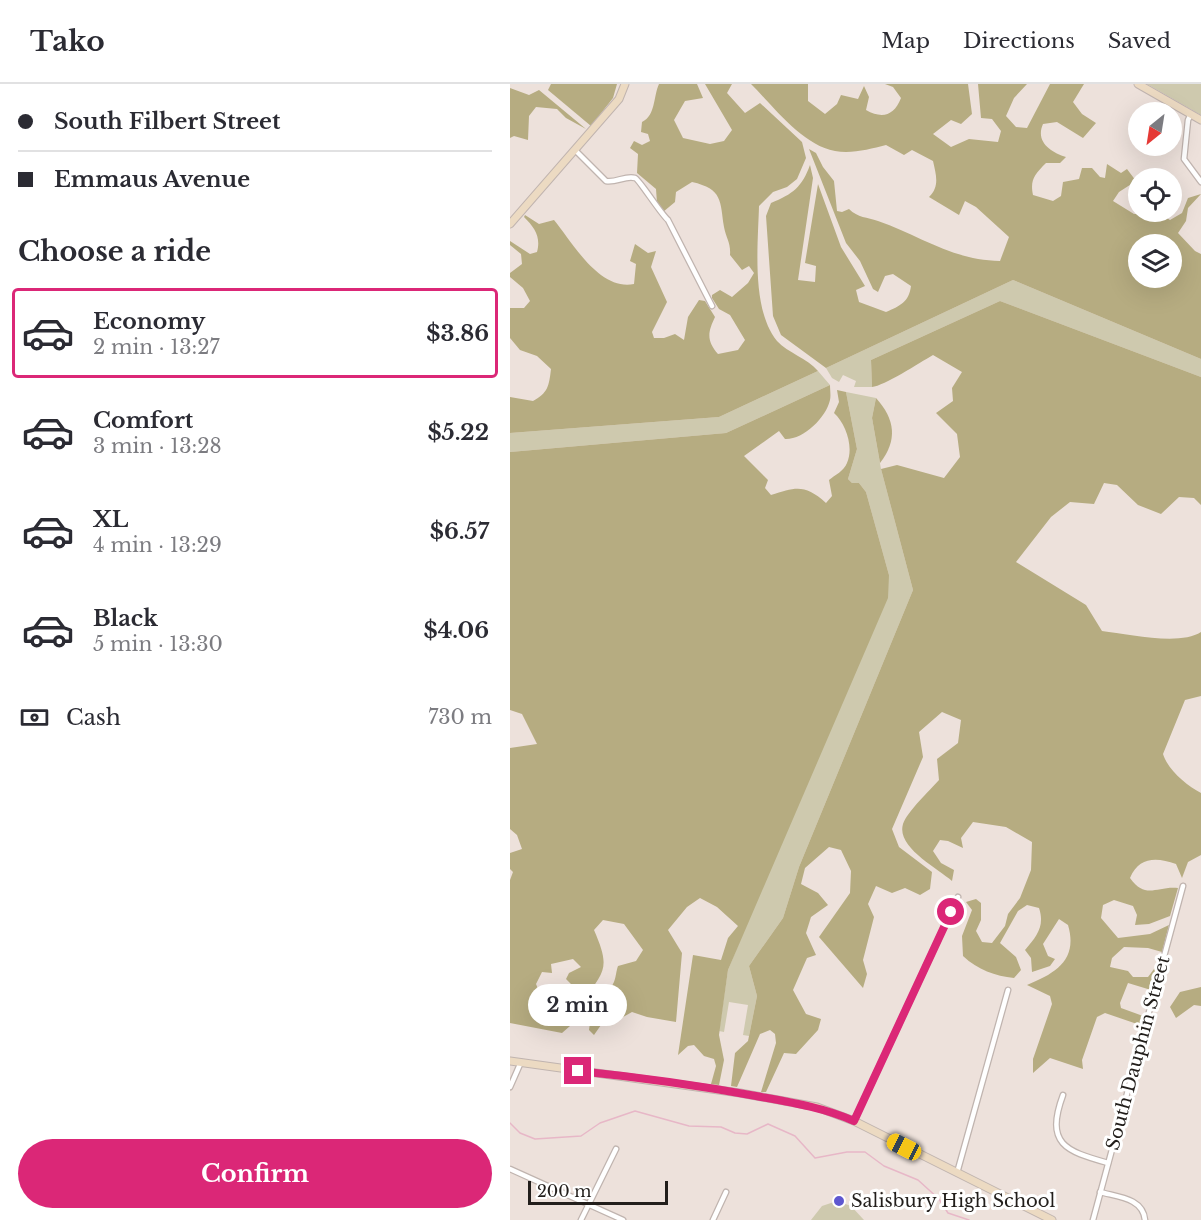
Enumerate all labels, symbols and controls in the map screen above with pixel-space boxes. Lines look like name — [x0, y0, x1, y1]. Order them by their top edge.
text: Tako — [30, 24, 105, 59]
text: Map — [881, 28, 930, 54]
text: Directions — [963, 28, 1075, 54]
text: Saved — [1108, 28, 1171, 54]
north arrow — [1128, 102, 1182, 156]
map controls — [1128, 102, 1182, 288]
text: South Filbert Street — [54, 108, 280, 135]
text: Emmaus Avenue — [54, 166, 250, 193]
button: locate — [1128, 168, 1182, 222]
button: layers — [1128, 234, 1182, 288]
text: Choose a ride — [18, 235, 211, 268]
icon: car — [21, 306, 75, 360]
text: Economy — [93, 308, 205, 335]
text: $3.86 — [426, 320, 489, 347]
text: 2 min · 13:27 — [93, 335, 220, 359]
icon: car — [21, 405, 75, 459]
text: Comfort — [93, 407, 193, 434]
text: $5.22 — [427, 419, 489, 446]
text: 3 min · 13:28 — [93, 434, 222, 458]
icon: car — [21, 504, 75, 558]
text: XL — [93, 506, 128, 533]
text: $6.57 — [430, 518, 489, 545]
text: 4 min · 13:29 — [93, 533, 222, 557]
icon: car — [21, 603, 75, 657]
text: Black — [93, 605, 158, 632]
text: $4.06 — [424, 617, 489, 644]
text: 5 min · 13:30 — [93, 632, 223, 656]
icon: cash — [18, 701, 51, 734]
text: Cash — [66, 704, 121, 731]
text: 730 m — [428, 705, 492, 729]
route start — [937, 898, 964, 925]
street label: South Dauphin Street — [1101, 953, 1175, 1152]
callout: 2 min — [529, 984, 628, 1026]
text: 2 min — [546, 993, 609, 1017]
route end — [564, 1057, 591, 1084]
car — [884, 1131, 924, 1163]
button: Confirm — [18, 1139, 492, 1208]
scale bar — [528, 1178, 668, 1206]
text: 200 m — [537, 1181, 591, 1201]
place label: Salisbury High School — [851, 1190, 1056, 1212]
marker: Salisbury High School — [832, 1194, 846, 1208]

